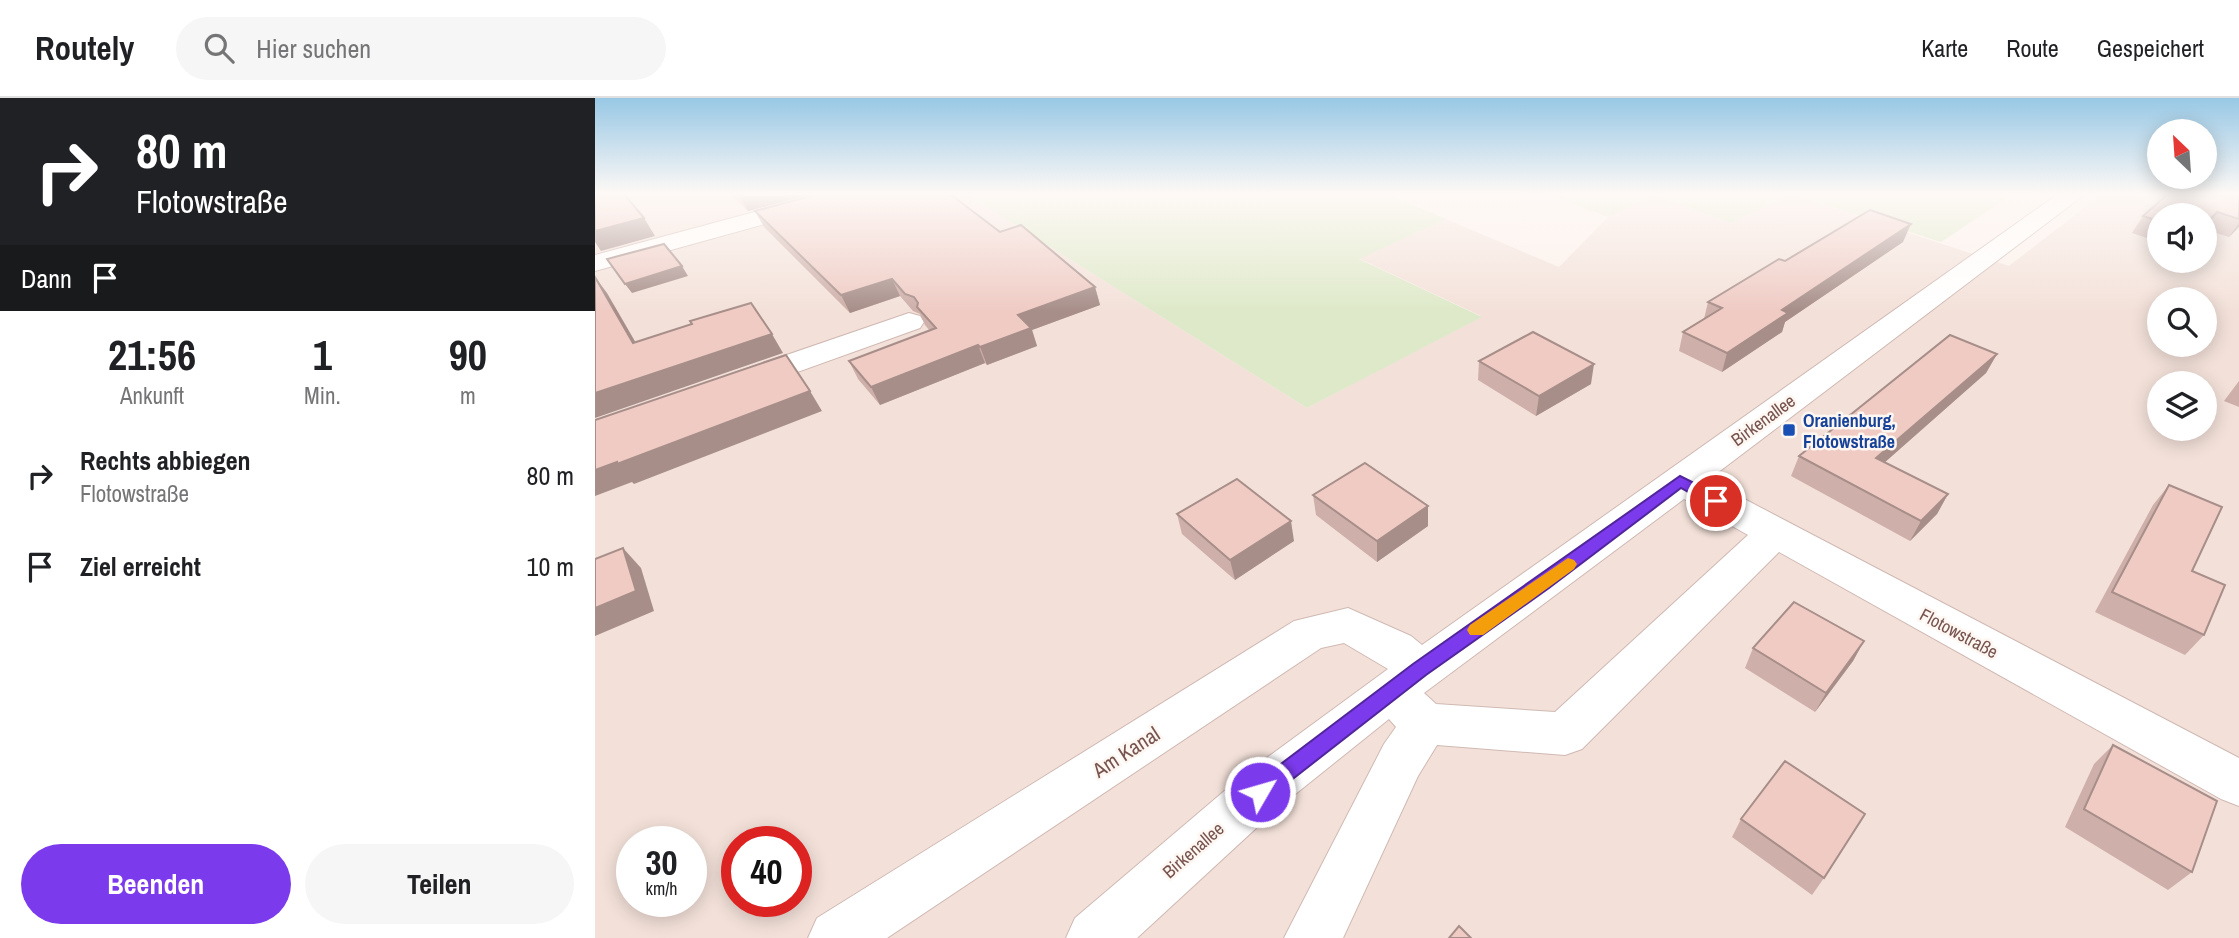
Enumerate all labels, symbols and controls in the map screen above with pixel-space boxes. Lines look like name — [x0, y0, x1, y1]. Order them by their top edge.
search box — [176, 17, 666, 80]
text: Routely — [35, 26, 134, 70]
icon: search — [200, 29, 238, 67]
text: Hier suchen — [256, 31, 371, 66]
text: Karte — [1921, 32, 1968, 64]
text: Route — [2006, 32, 2059, 64]
text: Gespeichert — [2097, 32, 2204, 64]
text: 80 m — [136, 117, 228, 183]
north arrow — [2147, 119, 2217, 189]
map controls — [2147, 119, 2217, 441]
icon: right — [21, 126, 112, 217]
text: Flotowstraße — [136, 180, 288, 223]
button: sound — [2147, 203, 2217, 273]
icon: arrive — [86, 259, 124, 297]
text: Dann — [21, 261, 72, 296]
button: search — [2147, 287, 2217, 357]
text: 21:56 — [108, 327, 196, 383]
text: 1 — [313, 327, 332, 383]
text: 90 — [449, 327, 487, 383]
button: layers — [2147, 371, 2217, 441]
text: Ankunft — [120, 380, 184, 411]
text: Min. — [304, 380, 341, 411]
text: m — [460, 380, 476, 411]
street label: Birkenallee — [1726, 388, 1800, 452]
place label: Oranienburg, Flotowstraße — [1803, 408, 1896, 454]
marker: Oranienburg, Flotowstraße — [1781, 422, 1797, 438]
text: Rechts abbiegen — [80, 443, 251, 478]
icon: right — [21, 457, 59, 495]
text: 80 m — [527, 458, 574, 493]
pin — [1686, 471, 1746, 531]
text: Flotowstraße — [80, 478, 189, 509]
icon: arrive — [1697, 482, 1735, 520]
icon: arrive — [21, 548, 59, 586]
text: Ziel erreicht — [80, 549, 201, 584]
text: 10 m — [527, 549, 574, 584]
street label: Flotowstraße — [1915, 602, 2003, 664]
street label: Am Kanal — [1086, 720, 1165, 785]
position arrow — [1223, 755, 1297, 829]
street label: Birkenallee — [1157, 816, 1229, 884]
speed limit sign: 40 — [721, 826, 812, 917]
text: 30 — [646, 839, 677, 886]
button: Beenden — [21, 844, 291, 924]
button: Teilen — [305, 844, 574, 924]
text: km/h — [646, 876, 678, 901]

